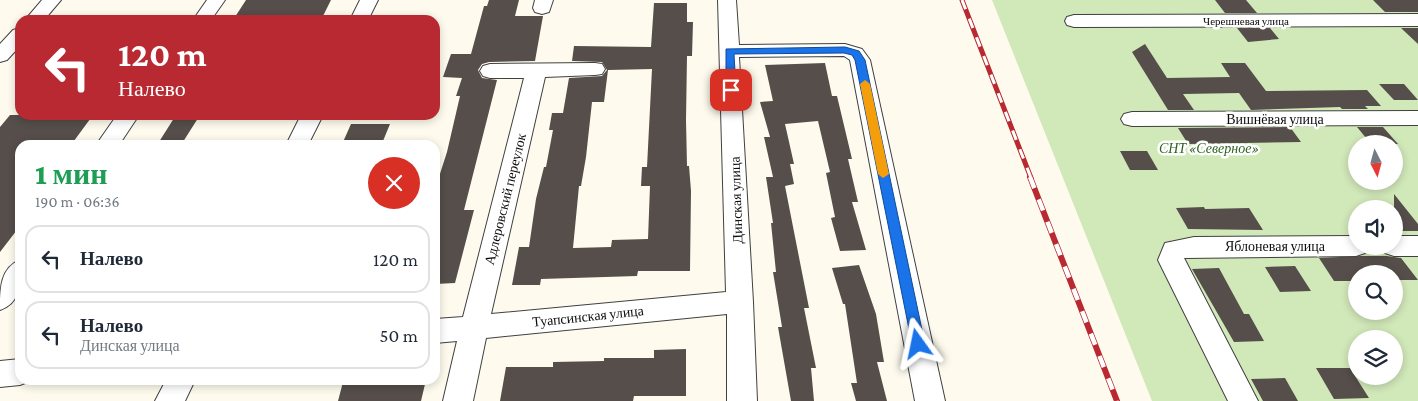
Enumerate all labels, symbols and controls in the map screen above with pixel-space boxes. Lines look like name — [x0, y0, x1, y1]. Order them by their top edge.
street label: Черешневая улица — [1203, 15, 1289, 27]
icon: left — [35, 35, 100, 100]
text: 120 m — [118, 35, 207, 74]
pin — [710, 69, 752, 111]
text: Налево — [118, 76, 186, 101]
icon: arrive — [717, 76, 745, 104]
street label: Вишнёвая улица — [1226, 111, 1325, 127]
street label: Адлеровский переулок — [481, 131, 529, 267]
north arrow — [1348, 135, 1402, 190]
map controls — [1348, 135, 1403, 385]
park label: СНТ «Северное» — [1159, 140, 1259, 156]
street label: Динская улица — [726, 155, 746, 244]
text: 1 мин — [35, 157, 108, 190]
button: close — [368, 157, 420, 209]
text: 190 m · 06:36 — [35, 193, 120, 210]
button: sound — [1348, 200, 1403, 255]
street label: Яблоневая улица — [1225, 238, 1326, 254]
icon: left — [37, 245, 65, 273]
text: Налево — [80, 248, 143, 269]
text: 120 m — [373, 249, 418, 270]
button: search — [1348, 265, 1403, 320]
street label: Туапсинская улица — [531, 302, 645, 330]
text: Налево — [80, 315, 143, 336]
position arrow — [891, 317, 943, 369]
icon: left — [37, 321, 65, 349]
text: 50 m — [379, 325, 418, 346]
button: layers — [1348, 330, 1403, 385]
text: Динская улица — [80, 337, 180, 354]

